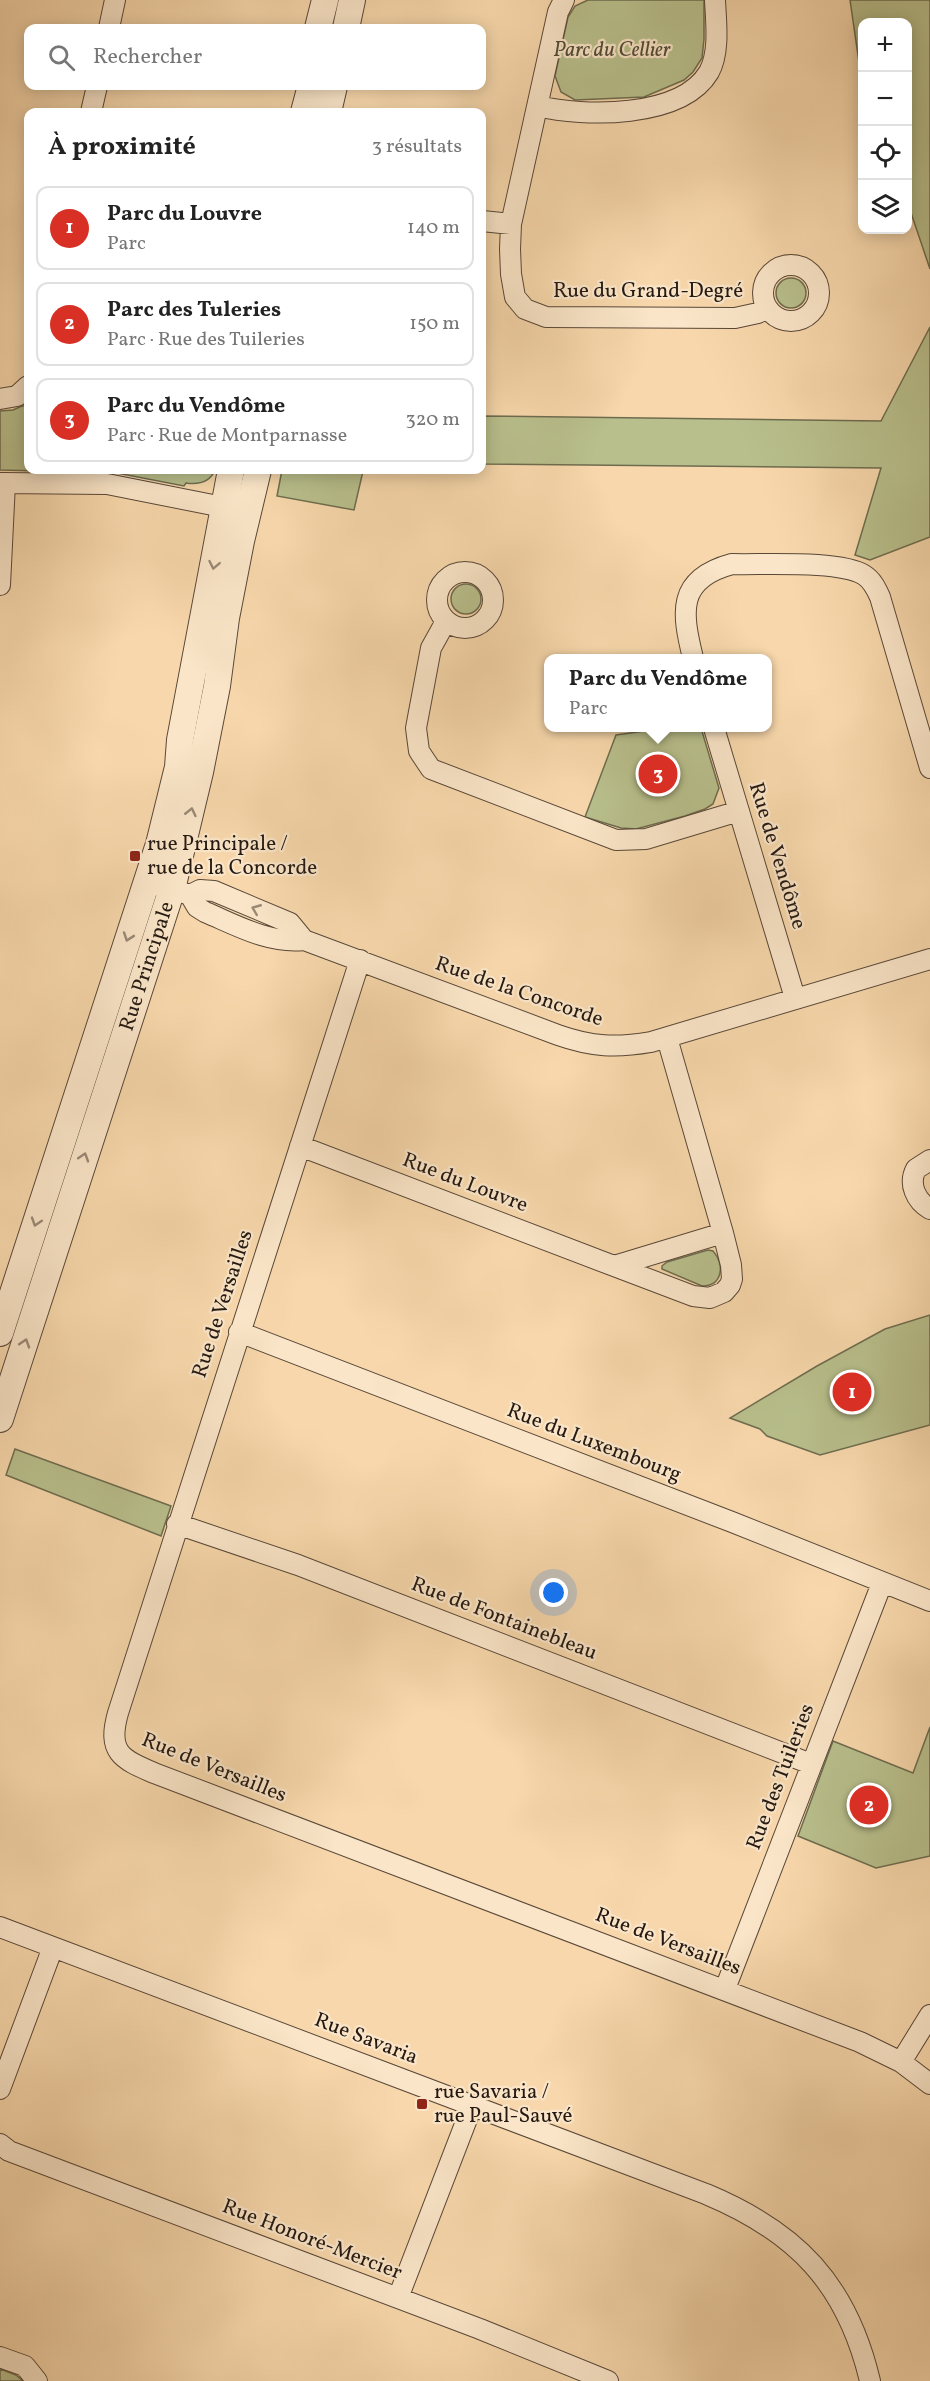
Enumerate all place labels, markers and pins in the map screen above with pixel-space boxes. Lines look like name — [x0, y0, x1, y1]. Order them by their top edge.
pin: 3 — [638, 752, 678, 796]
place label: rue Principale / rue de la Concorde — [147, 830, 317, 883]
marker: rue Principale / rue de la Concorde — [128, 849, 142, 863]
pin: 1 — [832, 1370, 872, 1414]
pin: 2 — [850, 1782, 888, 1828]
place label: rue Savaria / rue Paul-Sauvé — [434, 2078, 573, 2131]
marker: rue Savaria / rue Paul-Sauvé — [415, 2097, 429, 2111]

